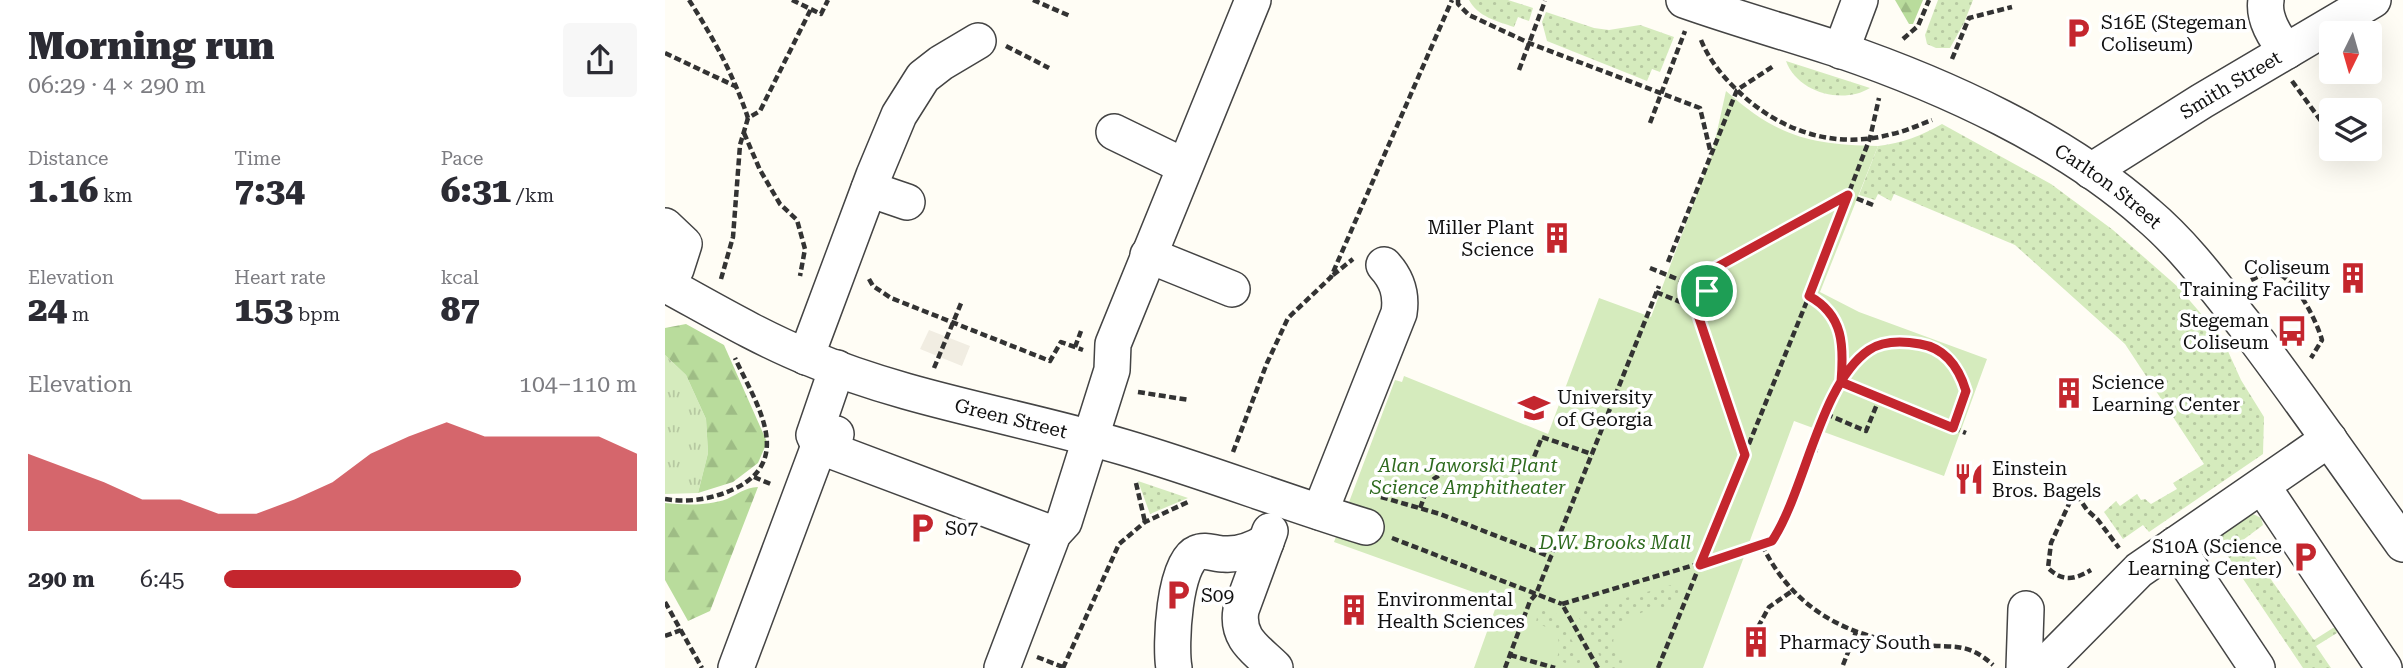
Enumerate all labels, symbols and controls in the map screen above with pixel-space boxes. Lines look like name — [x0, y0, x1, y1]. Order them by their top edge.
place label: S16E (Stegeman Coliseum) — [2101, 11, 2247, 56]
parking icon: S16E (Stegeman Coliseum) — [2061, 16, 2095, 50]
north arrow — [2319, 21, 2382, 84]
map controls — [2319, 21, 2382, 161]
button: share — [563, 23, 637, 97]
text: Morning run — [28, 24, 275, 68]
street label: Smith Street — [2175, 45, 2285, 124]
text: 06:29 · 4 × 290 m — [28, 72, 206, 99]
button: layers — [2319, 98, 2382, 161]
street label: Carlton Street — [2051, 138, 2167, 233]
text: Distance — [28, 147, 108, 170]
text: Time — [234, 147, 281, 170]
text: Pace — [441, 147, 484, 170]
text: 1.16 — [28, 170, 98, 211]
text: 7:34 — [234, 170, 305, 211]
text: 6:31 — [441, 170, 511, 211]
text: km — [98, 184, 133, 207]
text: /km — [511, 184, 554, 207]
place label: Miller Plant Science — [1427, 216, 1534, 261]
building icon: Miller Plant Science — [1540, 221, 1574, 255]
place label: Coliseum Training Facility — [2180, 256, 2331, 301]
pin — [1677, 261, 1737, 321]
building icon: Coliseum Training Facility — [2336, 261, 2370, 295]
text: Elevation — [28, 266, 114, 289]
text: Heart rate — [234, 266, 326, 289]
text: kcal — [441, 266, 479, 289]
icon: arrive — [1688, 272, 1726, 310]
text: 24 — [28, 289, 67, 330]
text: 153 — [234, 289, 293, 330]
text: 87 — [441, 289, 480, 330]
text: m — [67, 303, 89, 326]
text: bpm — [293, 303, 340, 326]
place label: Stegeman Coliseum — [2179, 309, 2269, 354]
bus stop icon: Stegeman Coliseum — [2275, 314, 2309, 348]
text: Elevation — [28, 371, 132, 398]
text: 104–110 m — [519, 371, 637, 398]
place label: Science Learning Center — [2092, 371, 2240, 416]
building icon: Science Learning Center — [2052, 376, 2086, 410]
place label: University of Georgia — [1557, 386, 1653, 431]
school or university icon: University of Georgia — [1517, 391, 1551, 425]
street label: Green Street — [952, 393, 1070, 443]
park label: Alan Jaworski Plant Science Amphitheater — [1369, 454, 1566, 499]
place label: Einstein Bros. Bagels — [1992, 457, 2101, 502]
restaurant icon: Einstein Bros. Bagels — [1952, 462, 1986, 496]
parking icon: S07 — [905, 511, 939, 545]
place label: S07 — [945, 517, 978, 540]
park label: D.W. Brooks Mall — [1538, 531, 1691, 554]
place label: S10A (Science Learning Center) — [2128, 535, 2282, 580]
parking icon: S10A (Science Learning Center) — [2288, 540, 2322, 574]
text: 290 m — [28, 566, 95, 593]
text: 6:45 — [140, 566, 185, 593]
parking icon: S09 — [1161, 578, 1195, 612]
place label: S09 — [1201, 584, 1234, 607]
place label: Environmental Health Sciences — [1377, 588, 1525, 633]
building icon: Environmental Health Sciences — [1337, 593, 1371, 627]
building icon: Pharmacy South — [1739, 625, 1773, 659]
place label: Pharmacy South — [1779, 631, 1931, 654]

